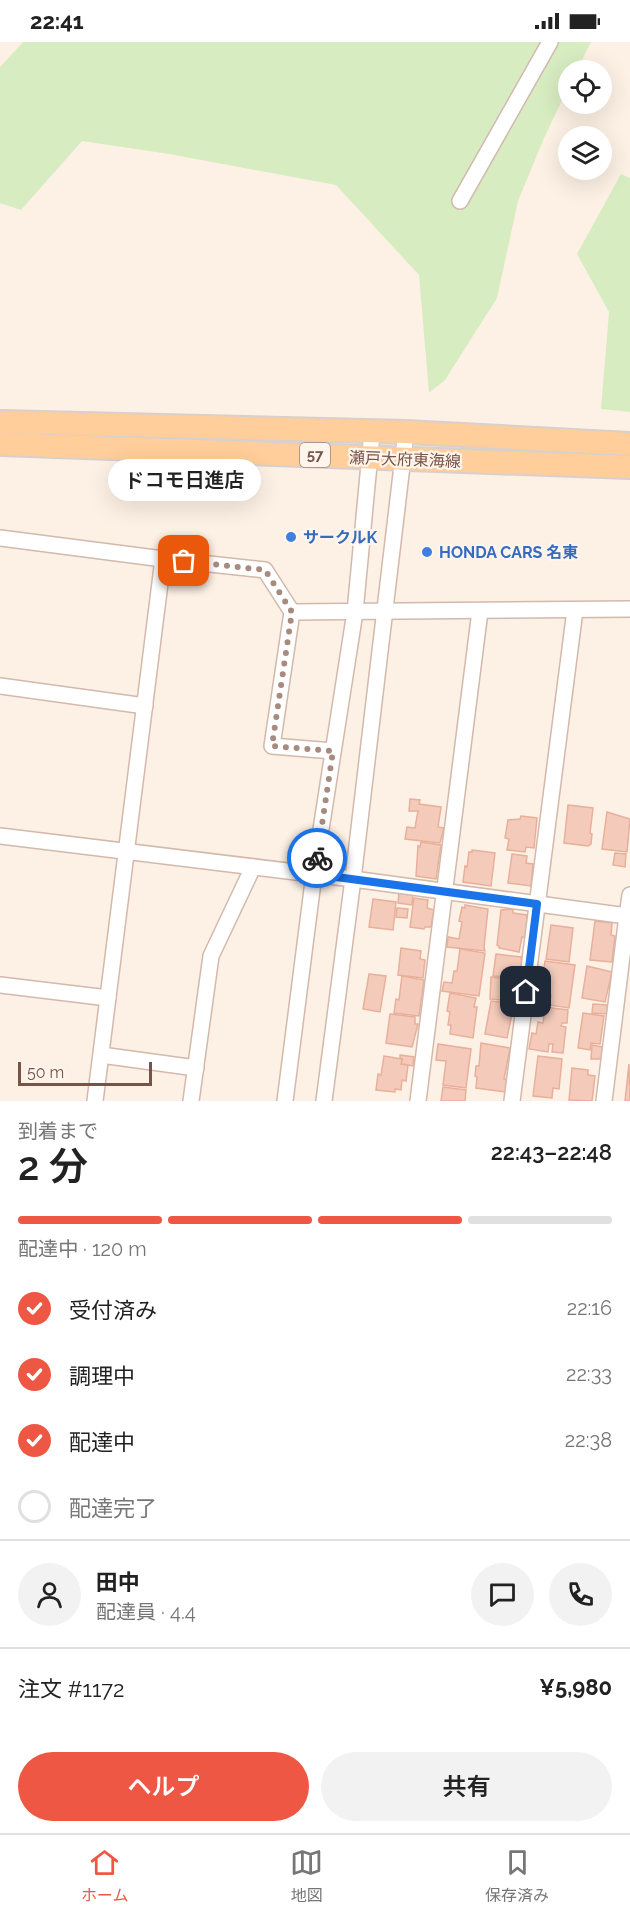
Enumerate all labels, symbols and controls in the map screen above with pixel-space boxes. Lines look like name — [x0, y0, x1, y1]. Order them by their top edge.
text: 22:41 — [30, 8, 84, 34]
map controls — [558, 60, 612, 180]
button: locate — [558, 60, 612, 114]
button: layers — [558, 126, 612, 180]
road number: 57 — [300, 443, 330, 467]
street label: 瀬戸大府東海線 — [349, 448, 461, 471]
callout: ドコモ日進店 — [108, 459, 260, 501]
text: ドコモ日進店 — [125, 468, 245, 492]
place label: サークルK — [303, 528, 378, 547]
marker: サークルK — [284, 530, 298, 544]
pin — [158, 535, 209, 586]
place label: HONDA CARS 名東 — [439, 543, 578, 562]
icon: bag — [167, 544, 200, 577]
marker: HONDA CARS 名東 — [420, 545, 434, 559]
courier — [287, 828, 347, 888]
icon: bike — [301, 842, 334, 875]
pin — [500, 966, 551, 1017]
icon: home — [509, 975, 542, 1008]
scale bar — [18, 1059, 152, 1086]
text: 50 m — [27, 1063, 64, 1082]
text: 到着まで — [18, 1119, 98, 1143]
text: 22:43–22:48 — [491, 1139, 612, 1165]
text: 2 分 — [18, 1143, 88, 1189]
text: 配達中 · 120 m — [18, 1237, 147, 1261]
icon: check — [18, 1292, 51, 1325]
text: 22:16 — [567, 1296, 612, 1320]
text: 受付済み — [69, 1297, 157, 1323]
icon: check — [18, 1358, 51, 1391]
text: 22:33 — [566, 1362, 612, 1386]
text: 調理中 — [69, 1363, 135, 1389]
icon: check — [18, 1424, 51, 1457]
text: 22:38 — [565, 1428, 612, 1452]
text: 配達中 — [69, 1429, 135, 1455]
text: 配達完了 — [69, 1495, 157, 1521]
button: person — [18, 1563, 81, 1626]
button: chat — [471, 1563, 534, 1626]
button: phone — [549, 1563, 612, 1626]
text: 田中 — [96, 1569, 140, 1595]
text: 配達員 · 4.4 — [96, 1600, 196, 1624]
text: ¥5,980 — [539, 1674, 612, 1700]
text: 注文 #1172 — [18, 1676, 125, 1702]
button: ヘルプ — [18, 1752, 309, 1821]
button: 共有 — [321, 1752, 612, 1821]
tab: ホーム — [81, 1846, 128, 1906]
tab: 地図 — [290, 1846, 323, 1906]
tab: 保存済み — [485, 1846, 549, 1906]

